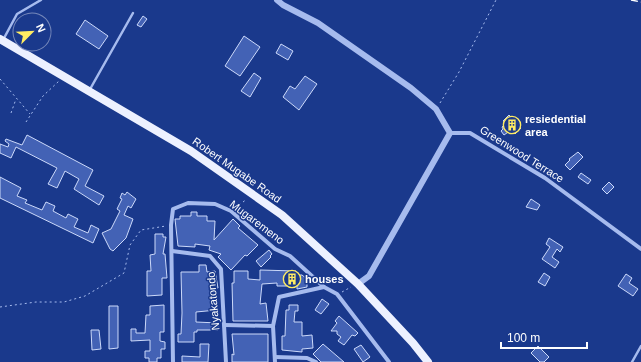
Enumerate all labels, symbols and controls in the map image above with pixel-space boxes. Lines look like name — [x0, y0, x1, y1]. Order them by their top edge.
north arrow — [12, 12, 52, 52]
text: N — [34, 22, 48, 34]
place label: resiedential area — [525, 113, 586, 138]
building icon: resiedential area — [502, 115, 522, 135]
street label: Greenwood Terrace — [478, 123, 566, 185]
street label: Robert Mugabe Road — [190, 135, 284, 205]
street label: Mugaremeno — [228, 198, 286, 246]
building icon: houses — [282, 269, 302, 289]
street label: Nyakatondo — [204, 271, 222, 331]
place label: houses — [305, 273, 344, 285]
scale bar — [501, 324, 587, 350]
text: 100 m — [507, 331, 540, 345]

